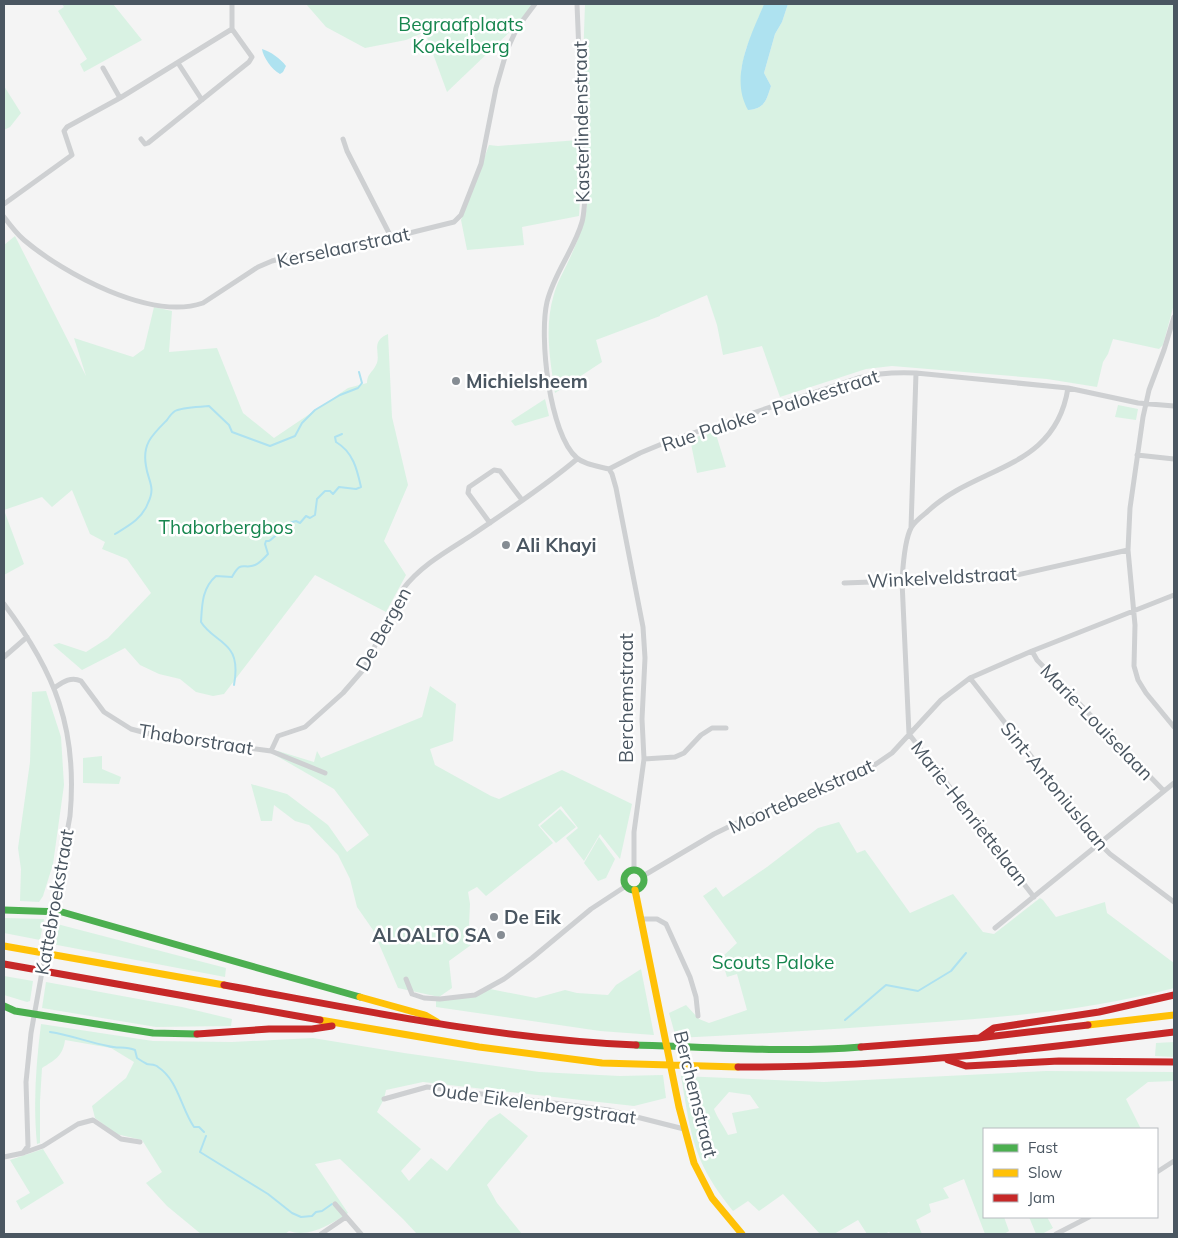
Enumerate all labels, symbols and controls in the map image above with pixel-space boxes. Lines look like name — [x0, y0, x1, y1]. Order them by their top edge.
park label: Begraafplaats Koekelberg — [398, 12, 524, 58]
street label: Kasterlindenstraat — [568, 41, 594, 203]
street label: Kerselaarstraat — [274, 221, 412, 273]
street label: Rue Paloke - Palokestraat — [658, 363, 882, 456]
place label: Michielsheem — [466, 369, 588, 393]
marker: Michielsheem — [450, 375, 462, 387]
park label: Thaborbergbos — [159, 515, 293, 539]
place label: Ali Khayi — [516, 533, 596, 557]
marker: Ali Khayi — [500, 539, 512, 551]
street label: Winkelveldstraat — [867, 561, 1018, 593]
street label: De Bergen — [350, 583, 416, 675]
street label: Berchemstraat — [614, 633, 638, 763]
street label: Marie-Louiselaan — [1035, 659, 1159, 785]
street label: Sint-Antoniuslaan — [996, 717, 1114, 855]
street label: Thaborstraat — [137, 718, 255, 760]
street label: Marie-Henriettelaan — [906, 736, 1034, 890]
street label: Moortebeekstraat — [725, 753, 878, 839]
street label: Kattebroekstraat — [29, 827, 79, 977]
place label: De Eik — [504, 905, 561, 929]
marker: De Eik — [488, 911, 500, 923]
place label: ALOALTO SA — [372, 923, 492, 947]
marker: ALOALTO SA — [495, 929, 507, 941]
park label: Scouts Paloke — [712, 950, 834, 974]
street label: Berchemstraat — [669, 1028, 723, 1160]
street label: Oude Eikelenbergstraat — [430, 1077, 638, 1129]
legend — [983, 1128, 1158, 1218]
text: Fast — [1028, 1138, 1058, 1157]
text: Slow — [1028, 1163, 1062, 1182]
text: Jam — [1028, 1188, 1055, 1207]

